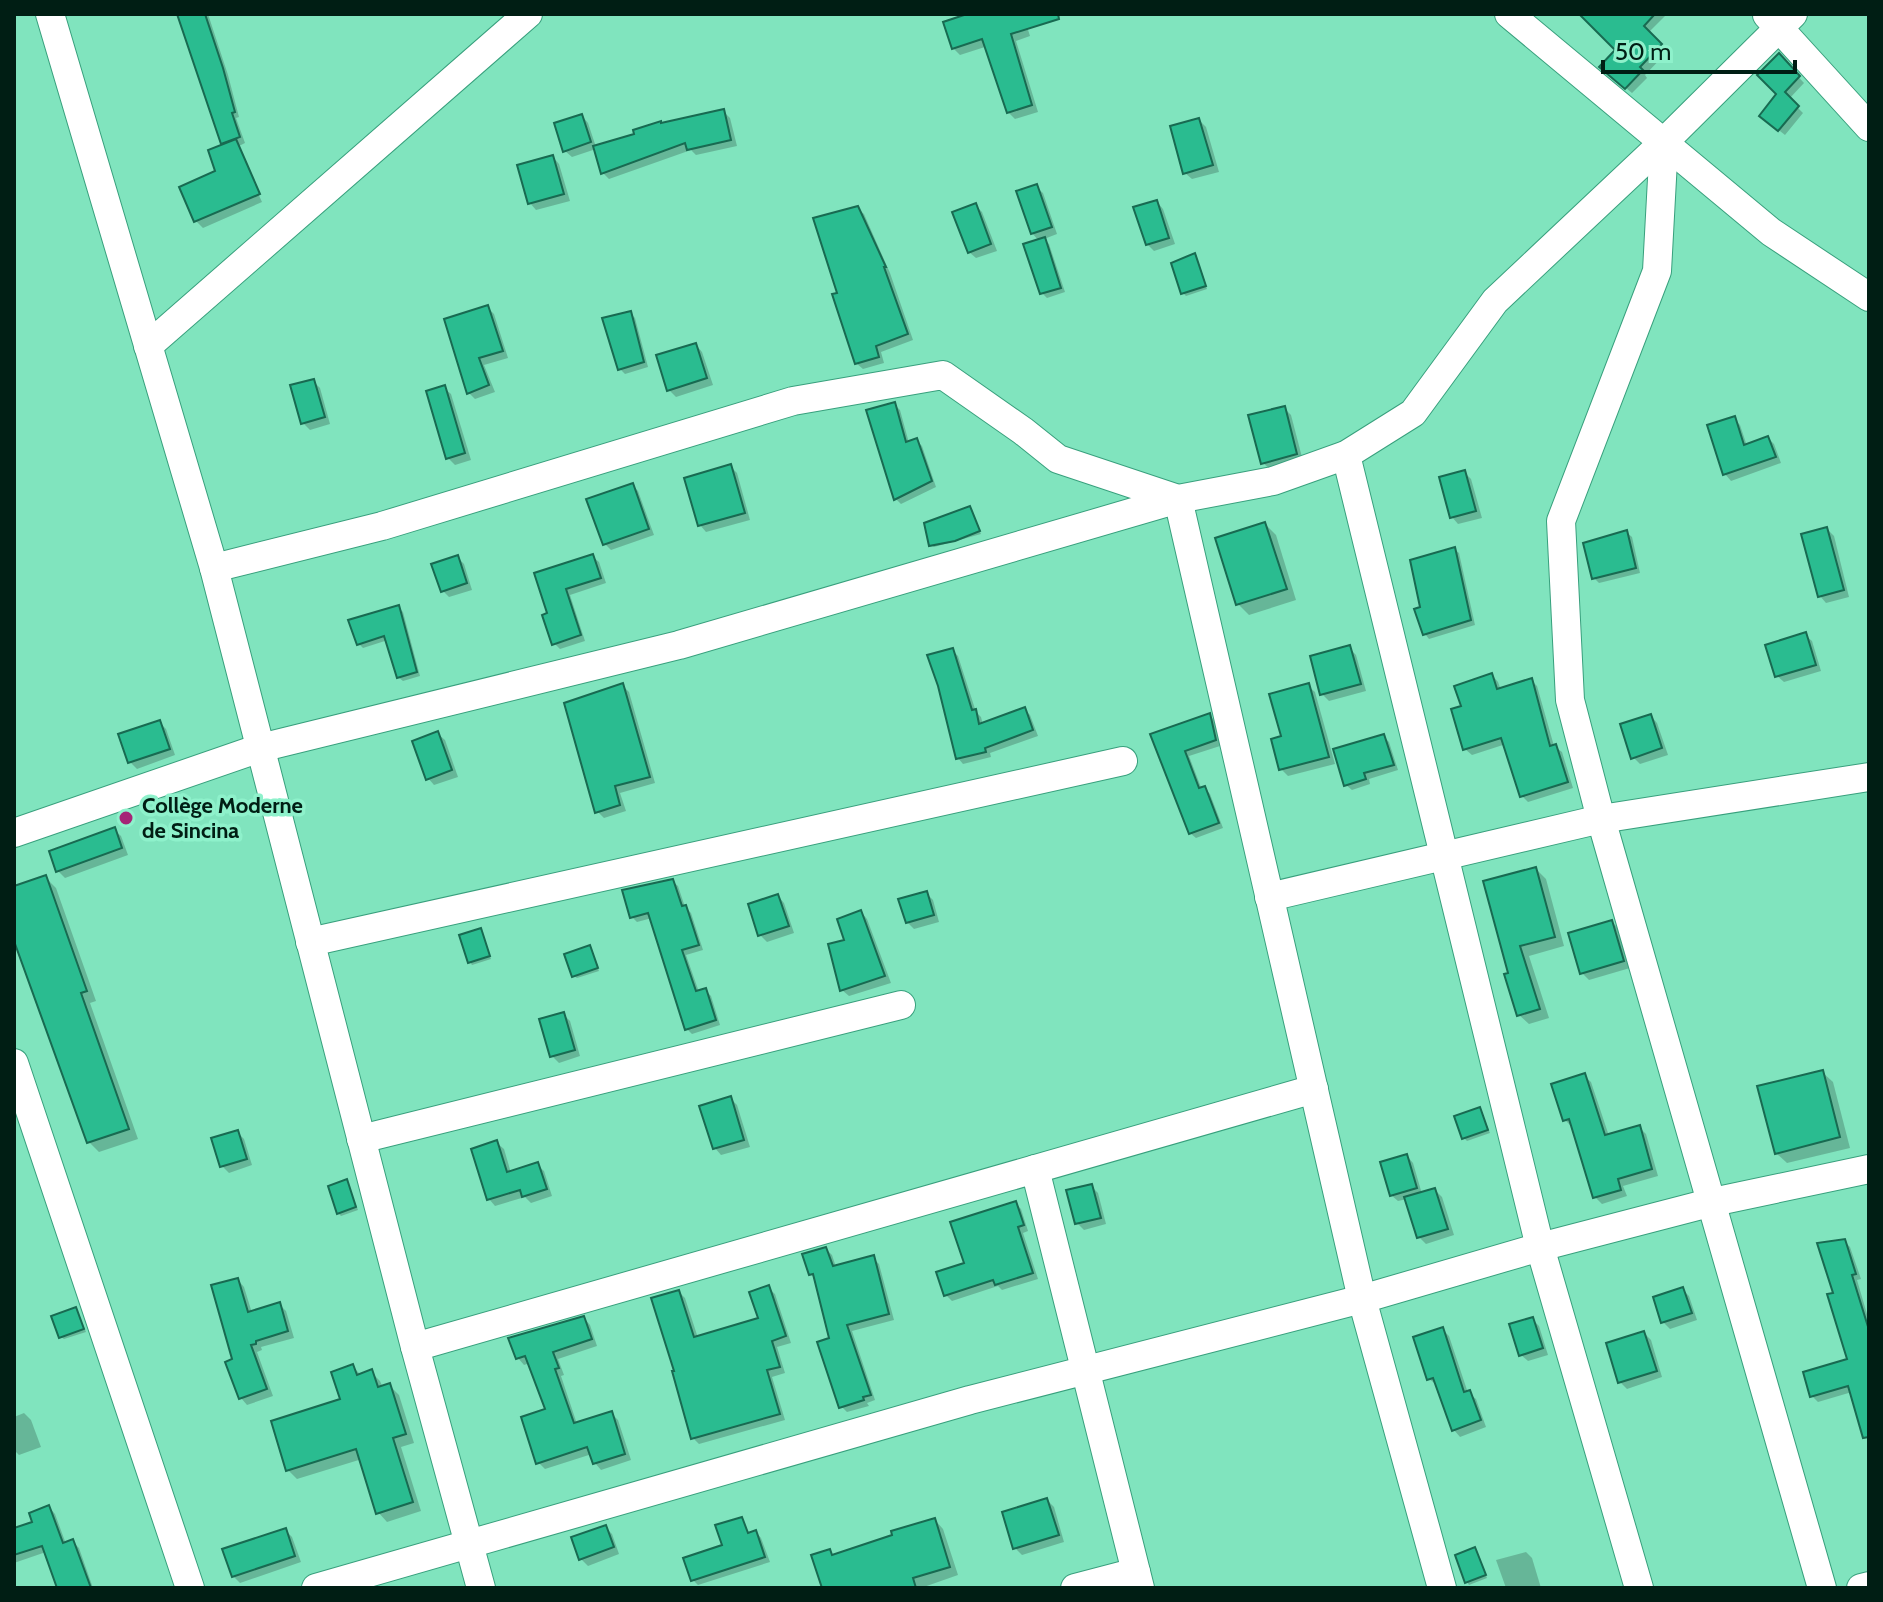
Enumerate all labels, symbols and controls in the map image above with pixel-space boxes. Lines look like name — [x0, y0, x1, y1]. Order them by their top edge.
scale bar — [1603, 24, 1795, 74]
text: 50 m — [1615, 37, 1671, 66]
place label: Collège Moderne de Sincina — [142, 792, 303, 844]
marker: Collège Moderne de Sincina — [117, 809, 135, 827]

